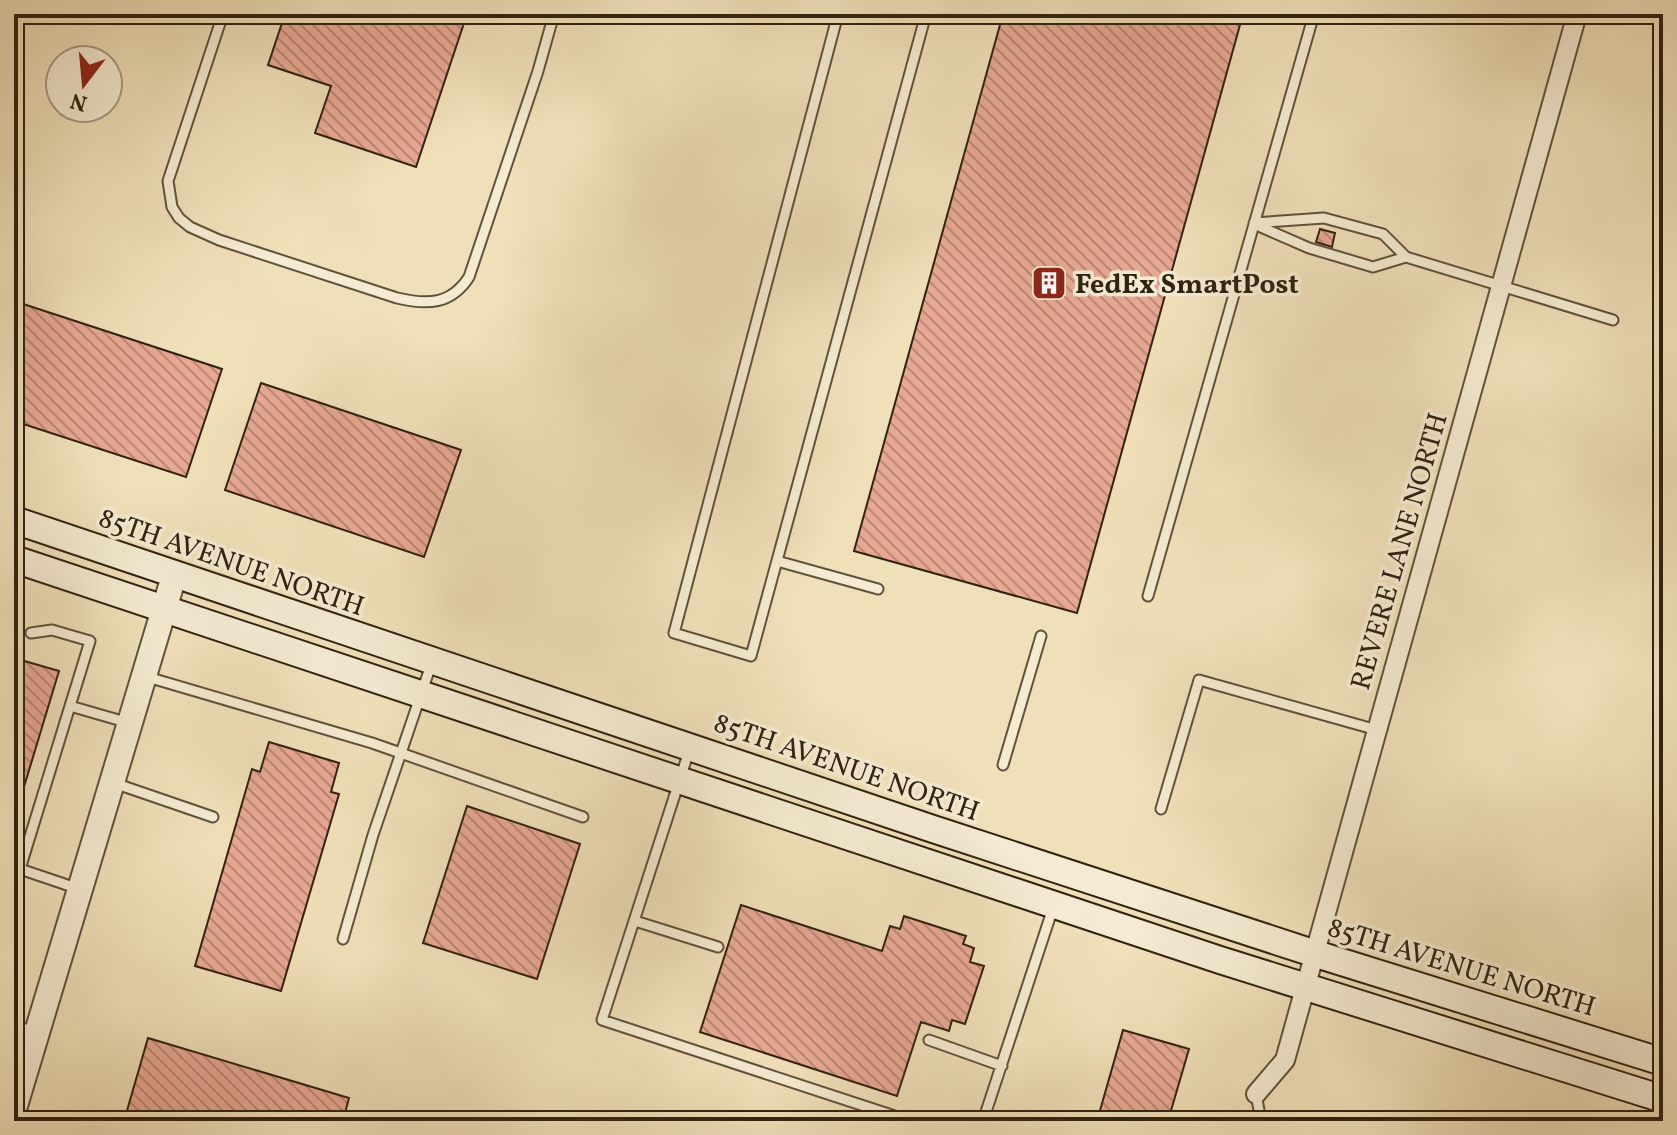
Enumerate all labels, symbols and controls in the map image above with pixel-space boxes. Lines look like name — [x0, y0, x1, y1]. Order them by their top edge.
north arrow — [44, 44, 124, 124]
text: N — [67, 84, 91, 118]
building icon: FedEx SmartPost — [1030, 264, 1068, 302]
place label: FedEx SmartPost — [1075, 266, 1299, 305]
street label: REVERE LANE NORTH — [1342, 408, 1459, 695]
street label: 85TH AVENUE NORTH — [93, 500, 369, 627]
street label: 85TH AVENUE NORTH — [708, 705, 984, 832]
street label: 85TH AVENUE NORTH — [1322, 909, 1600, 1028]

